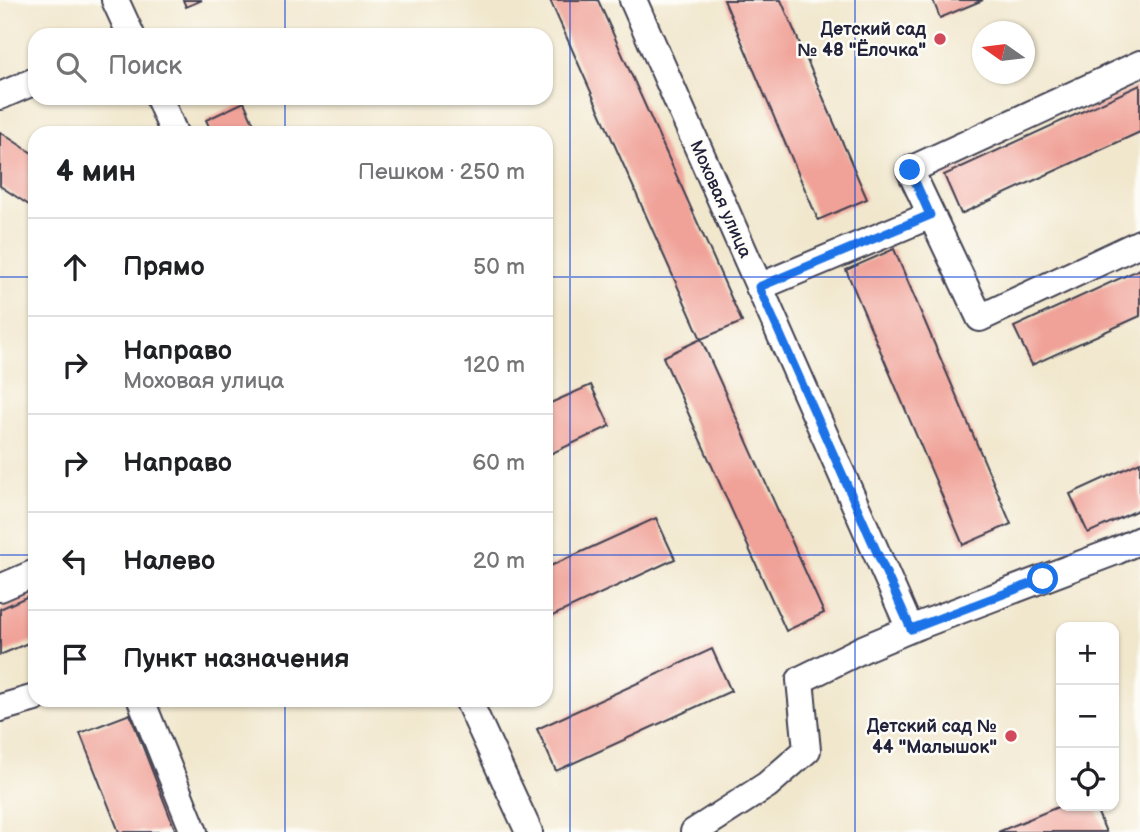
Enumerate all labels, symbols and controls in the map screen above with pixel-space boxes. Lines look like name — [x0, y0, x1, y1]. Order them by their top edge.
place label: Детский сад № 48 "Ёлочка" — [797, 19, 926, 61]
north arrow — [972, 21, 1035, 84]
search box — [28, 28, 553, 105]
marker: Детский сад № 48 "Ёлочка" — [932, 31, 948, 47]
icon: search — [52, 48, 90, 86]
text: Поиск — [108, 51, 182, 82]
street label: Моховая улица — [685, 137, 756, 261]
text: 4 мин — [56, 154, 136, 190]
route end — [894, 154, 925, 185]
text: Пешком · 250 m — [358, 158, 525, 186]
icon: ahead — [56, 248, 94, 286]
text: Прямо — [123, 252, 205, 283]
text: 50 m — [473, 253, 525, 281]
text: Направо — [123, 336, 232, 367]
icon: right — [56, 346, 94, 384]
text: 120 m — [464, 351, 525, 379]
text: Моховая улица — [123, 367, 284, 395]
icon: right — [56, 444, 94, 482]
text: Направо — [123, 448, 232, 479]
text: 60 m — [472, 449, 525, 477]
icon: left — [56, 542, 94, 580]
text: Налево — [123, 546, 215, 577]
text: 20 m — [473, 547, 525, 575]
route start — [1027, 563, 1058, 594]
map controls — [1056, 622, 1119, 811]
button: + — [1056, 622, 1119, 685]
icon: arrive — [56, 640, 94, 678]
text: Пункт назначения — [123, 644, 349, 675]
button: − — [1056, 685, 1119, 748]
place label: Детский сад № 44 "Малышок" — [867, 716, 997, 758]
marker: Детский сад № 44 "Малышок" — [1003, 728, 1019, 744]
button: locate — [1056, 748, 1119, 811]

